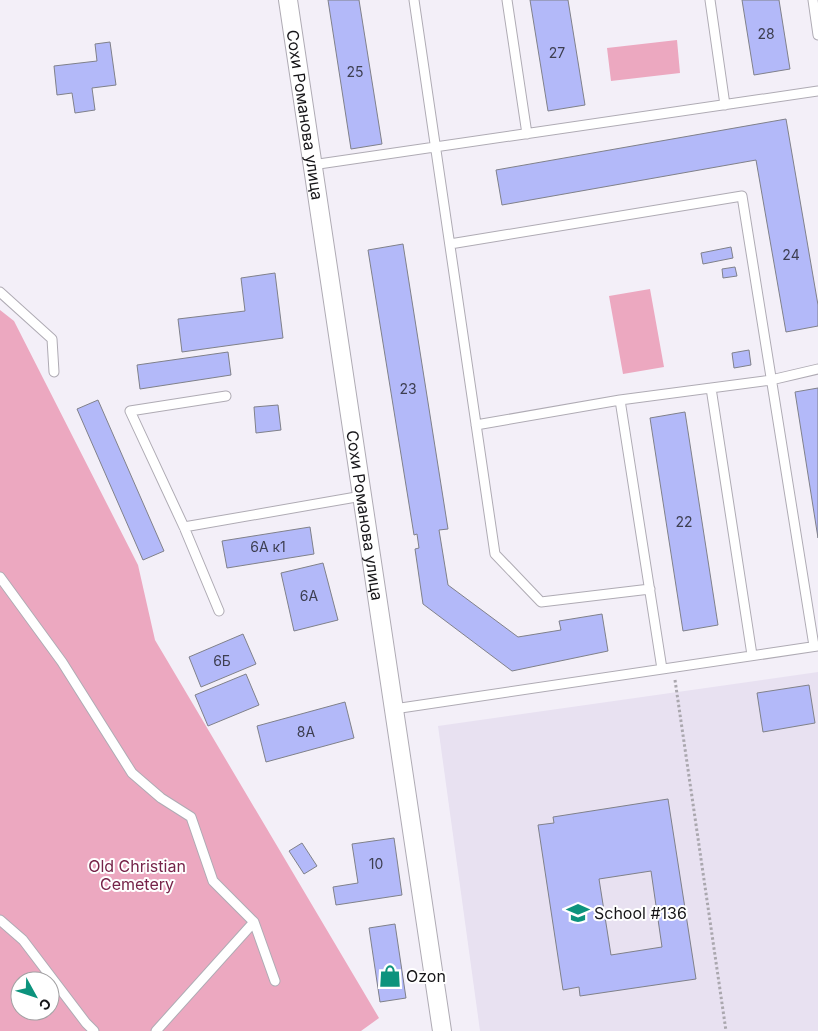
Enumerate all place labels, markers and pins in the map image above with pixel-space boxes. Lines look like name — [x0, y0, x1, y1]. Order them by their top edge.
school or university icon: School #136 — [565, 900, 591, 926]
place label: School #136 — [594, 903, 687, 923]
shop icon: Ozon — [377, 963, 403, 989]
place label: Ozon — [406, 966, 446, 986]

